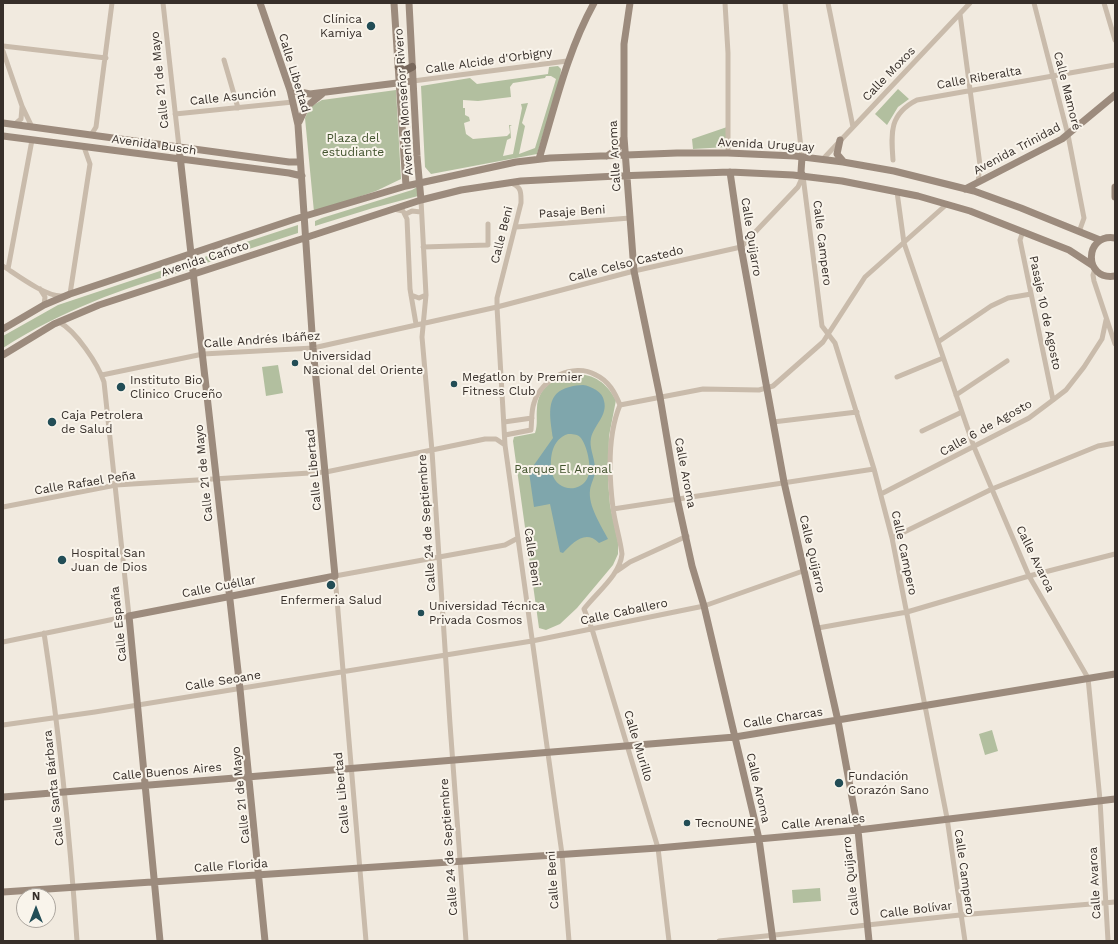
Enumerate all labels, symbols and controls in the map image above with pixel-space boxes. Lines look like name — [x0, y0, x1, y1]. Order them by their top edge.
place label: Clínica Kamiya — [320, 12, 362, 40]
marker: Clínica Kamiya — [365, 20, 377, 32]
street label: Avenida Monseñor Rivero — [392, 28, 416, 176]
street label: Calle 21 de Mayo — [148, 31, 172, 129]
street label: Calle Libertad — [275, 32, 313, 114]
street label: Calle Moxos — [859, 44, 919, 104]
street label: Calle Alcide d'Orbigny — [425, 45, 553, 77]
street label: Calle Mamoré — [1050, 50, 1084, 132]
street label: Calle Riberalta — [936, 63, 1022, 93]
street label: Calle Asunción — [189, 85, 277, 109]
street label: Calle Aroma — [606, 120, 624, 192]
street label: Avenida Trinidad — [971, 120, 1063, 178]
park label: Plaza del estudiante — [322, 131, 384, 159]
street label: Avenida Busch — [111, 132, 197, 158]
street label: Avenida Uruguay — [717, 135, 815, 155]
street label: Calle Quijarro — [738, 196, 764, 278]
street label: Calle Campero — [810, 199, 834, 287]
street label: Pasaje Beni — [538, 202, 606, 222]
street label: Calle Beni — [488, 205, 516, 265]
street label: Avenida Cañoto — [159, 238, 251, 280]
street label: Calle Celso Castedo — [567, 243, 685, 285]
street label: Pasaje 10 de Agosto — [1026, 255, 1064, 371]
street label: Calle Andrés Ibáñez — [203, 329, 321, 351]
place label: Universidad Nacional del Oriente — [303, 349, 423, 377]
marker: Universidad Nacional del Oriente — [290, 358, 300, 368]
place label: Megatlon by Premier Fitness Club — [462, 370, 582, 398]
place label: Instituto Bio Clinico Cruceño — [130, 373, 223, 401]
marker: Megatlon by Premier Fitness Club — [449, 379, 459, 389]
marker: Instituto Bio Clinico Cruceño — [115, 381, 127, 393]
street label: Calle 6 de Agosto — [937, 397, 1035, 459]
place label: Caja Petrolera de Salud — [61, 408, 143, 436]
marker: Caja Petrolera de Salud — [46, 416, 58, 428]
street label: Calle 21 de Mayo — [192, 424, 216, 522]
street label: Calle Libertad — [303, 428, 325, 512]
street label: Calle Aroma — [671, 437, 699, 509]
street label: Calle 24 de Septiembre — [415, 454, 439, 592]
park label: Parque El Arenal — [514, 462, 612, 476]
street label: Calle Rafael Peña — [33, 468, 137, 498]
street label: Calle Campero — [888, 509, 920, 597]
street label: Calle Quijarro — [796, 514, 828, 594]
street label: Calle Avaroa — [1013, 523, 1057, 595]
street label: Calle Beni — [521, 527, 543, 587]
place label: Hospital San Juan de Dios — [71, 546, 147, 574]
marker: Hospital San Juan de Dios — [56, 554, 68, 566]
street label: Calle Cuéllar — [181, 573, 257, 601]
marker: Enfermeria Salud — [325, 579, 337, 591]
street label: Calle España — [108, 586, 130, 662]
place label: Enfermeria Salud — [280, 593, 382, 607]
street label: Calle Caballero — [579, 596, 669, 628]
place label: Universidad Técnica Privada Cosmos — [429, 599, 545, 627]
marker: Universidad Técnica Privada Cosmos — [416, 608, 426, 618]
street label: Calle Seoane — [184, 668, 262, 694]
street label: Calle Charcas — [742, 705, 824, 731]
street label: Calle Murillo — [620, 709, 656, 783]
street label: Calle Santa Bárbara — [41, 729, 67, 847]
street label: Calle 21 de Mayo — [229, 746, 253, 844]
street label: Calle Libertad — [331, 751, 353, 835]
street label: Calle Aroma — [743, 752, 773, 824]
street label: Calle Buenos Aires — [112, 760, 222, 784]
place label: Fundación Corazón Sano — [848, 769, 929, 797]
marker: Fundación Corazón Sano — [833, 777, 845, 789]
street label: Calle 24 de Septiembre — [437, 778, 461, 916]
street label: Calle Arenales — [780, 811, 866, 833]
place label: TecnoUNE — [695, 816, 754, 830]
marker: TecnoUNE — [682, 818, 692, 828]
street label: Calle Campero — [951, 828, 977, 916]
street label: Calle Quijarro — [840, 836, 862, 916]
street label: Calle Avaroa — [1086, 846, 1104, 920]
street label: Calle Beni — [544, 850, 562, 910]
street label: Calle Florida — [194, 856, 268, 876]
north arrow — [16, 888, 56, 928]
text: N — [32, 890, 40, 903]
street label: Calle Bolívar — [879, 898, 953, 922]

